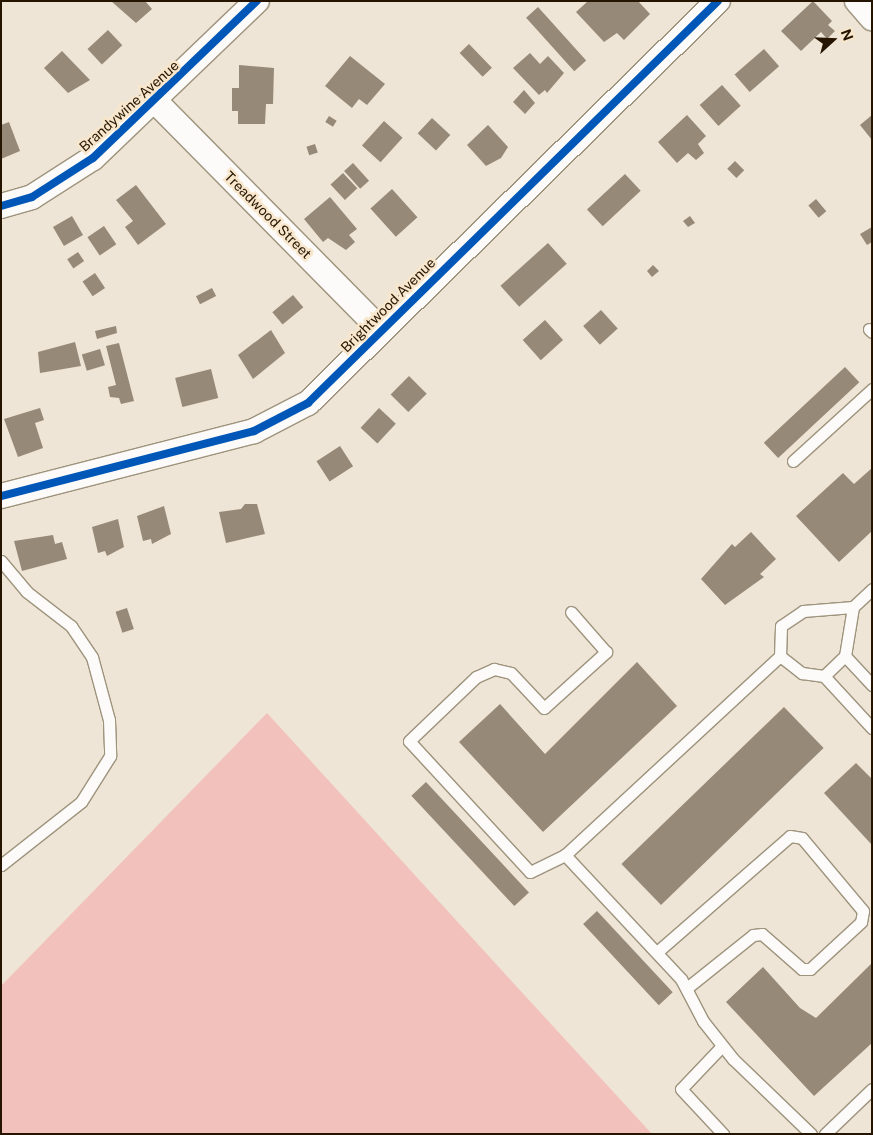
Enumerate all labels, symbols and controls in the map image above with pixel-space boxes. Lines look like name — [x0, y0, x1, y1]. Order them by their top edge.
north arrow — [808, 15, 858, 65]
text: N — [838, 27, 856, 43]
street label: Brandywine Avenue — [76, 57, 182, 155]
street label: Treadwood Street — [221, 168, 315, 262]
street label: Brightwood Avenue — [337, 254, 439, 356]

